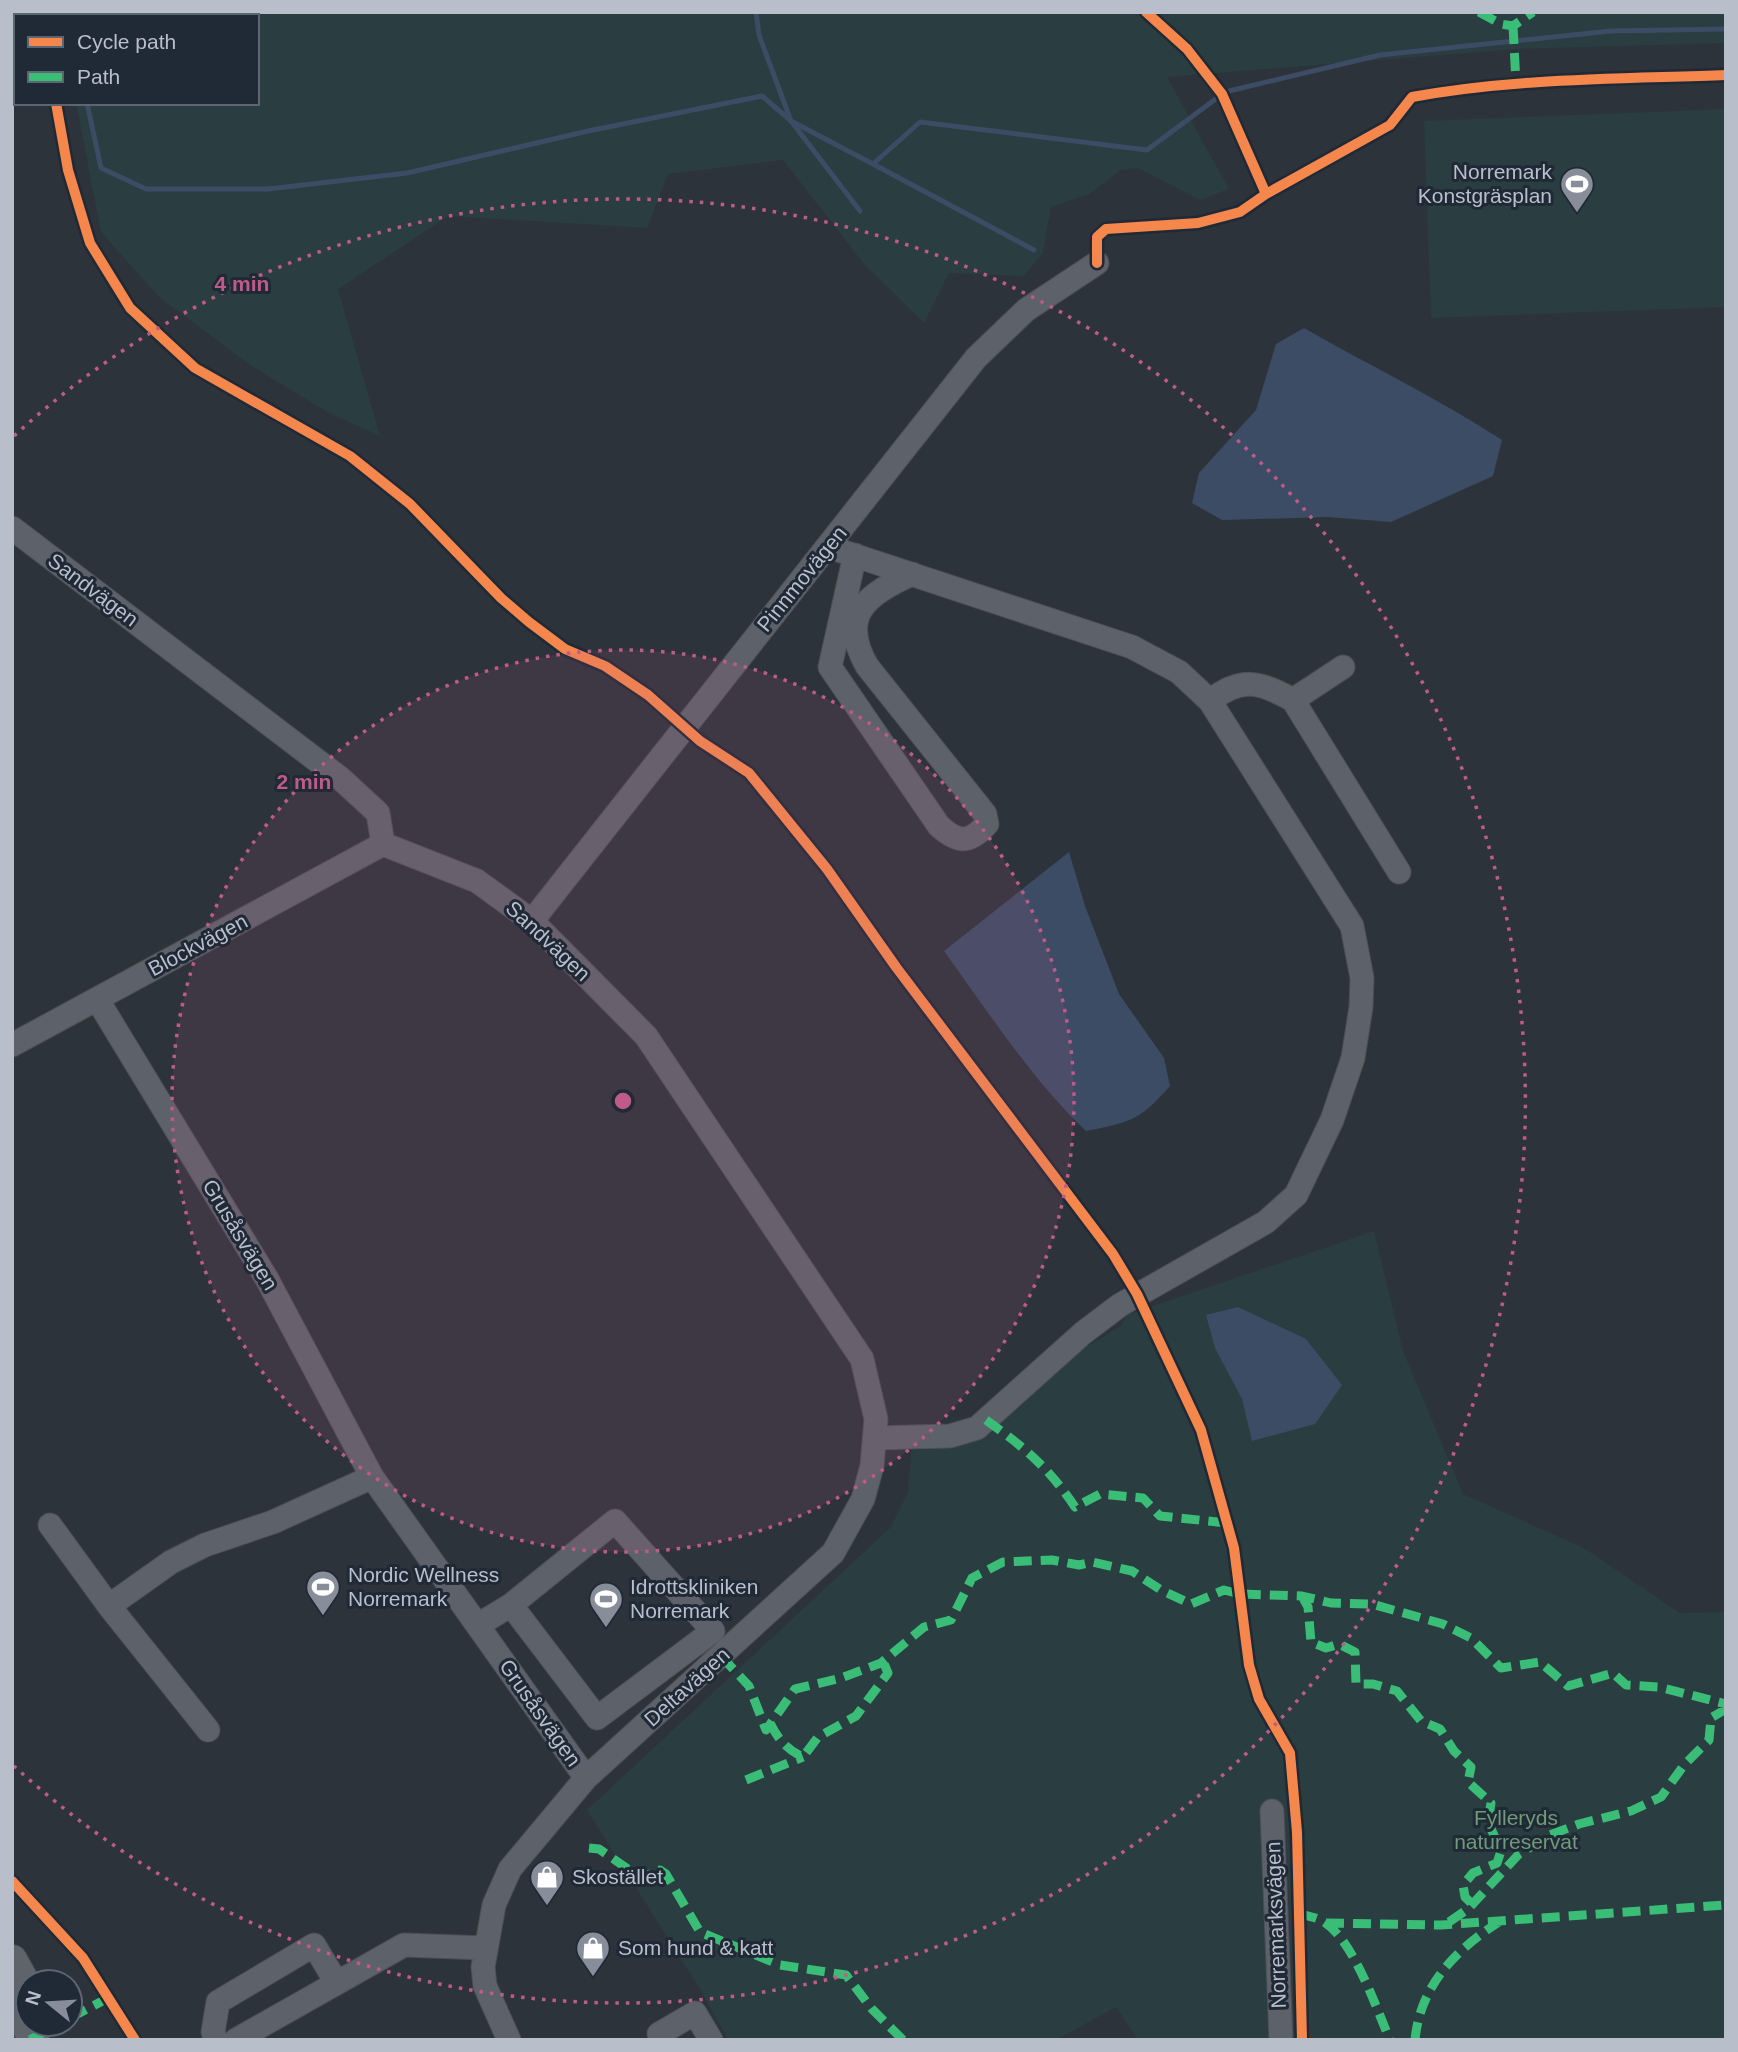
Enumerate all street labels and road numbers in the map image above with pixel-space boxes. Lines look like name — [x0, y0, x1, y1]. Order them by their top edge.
street label: Pinnmovägen — [752, 522, 851, 636]
street label: Sandvägen — [44, 548, 143, 631]
street label: Sandvägen — [502, 896, 595, 985]
street label: Blockvägen — [144, 909, 251, 980]
street label: Grusåsvägen — [198, 1175, 282, 1294]
street label: Deltavägen — [639, 1643, 734, 1731]
street label: Grusåsvägen — [495, 1655, 586, 1770]
street label: Norremarksvägen — [1261, 1841, 1290, 2009]

